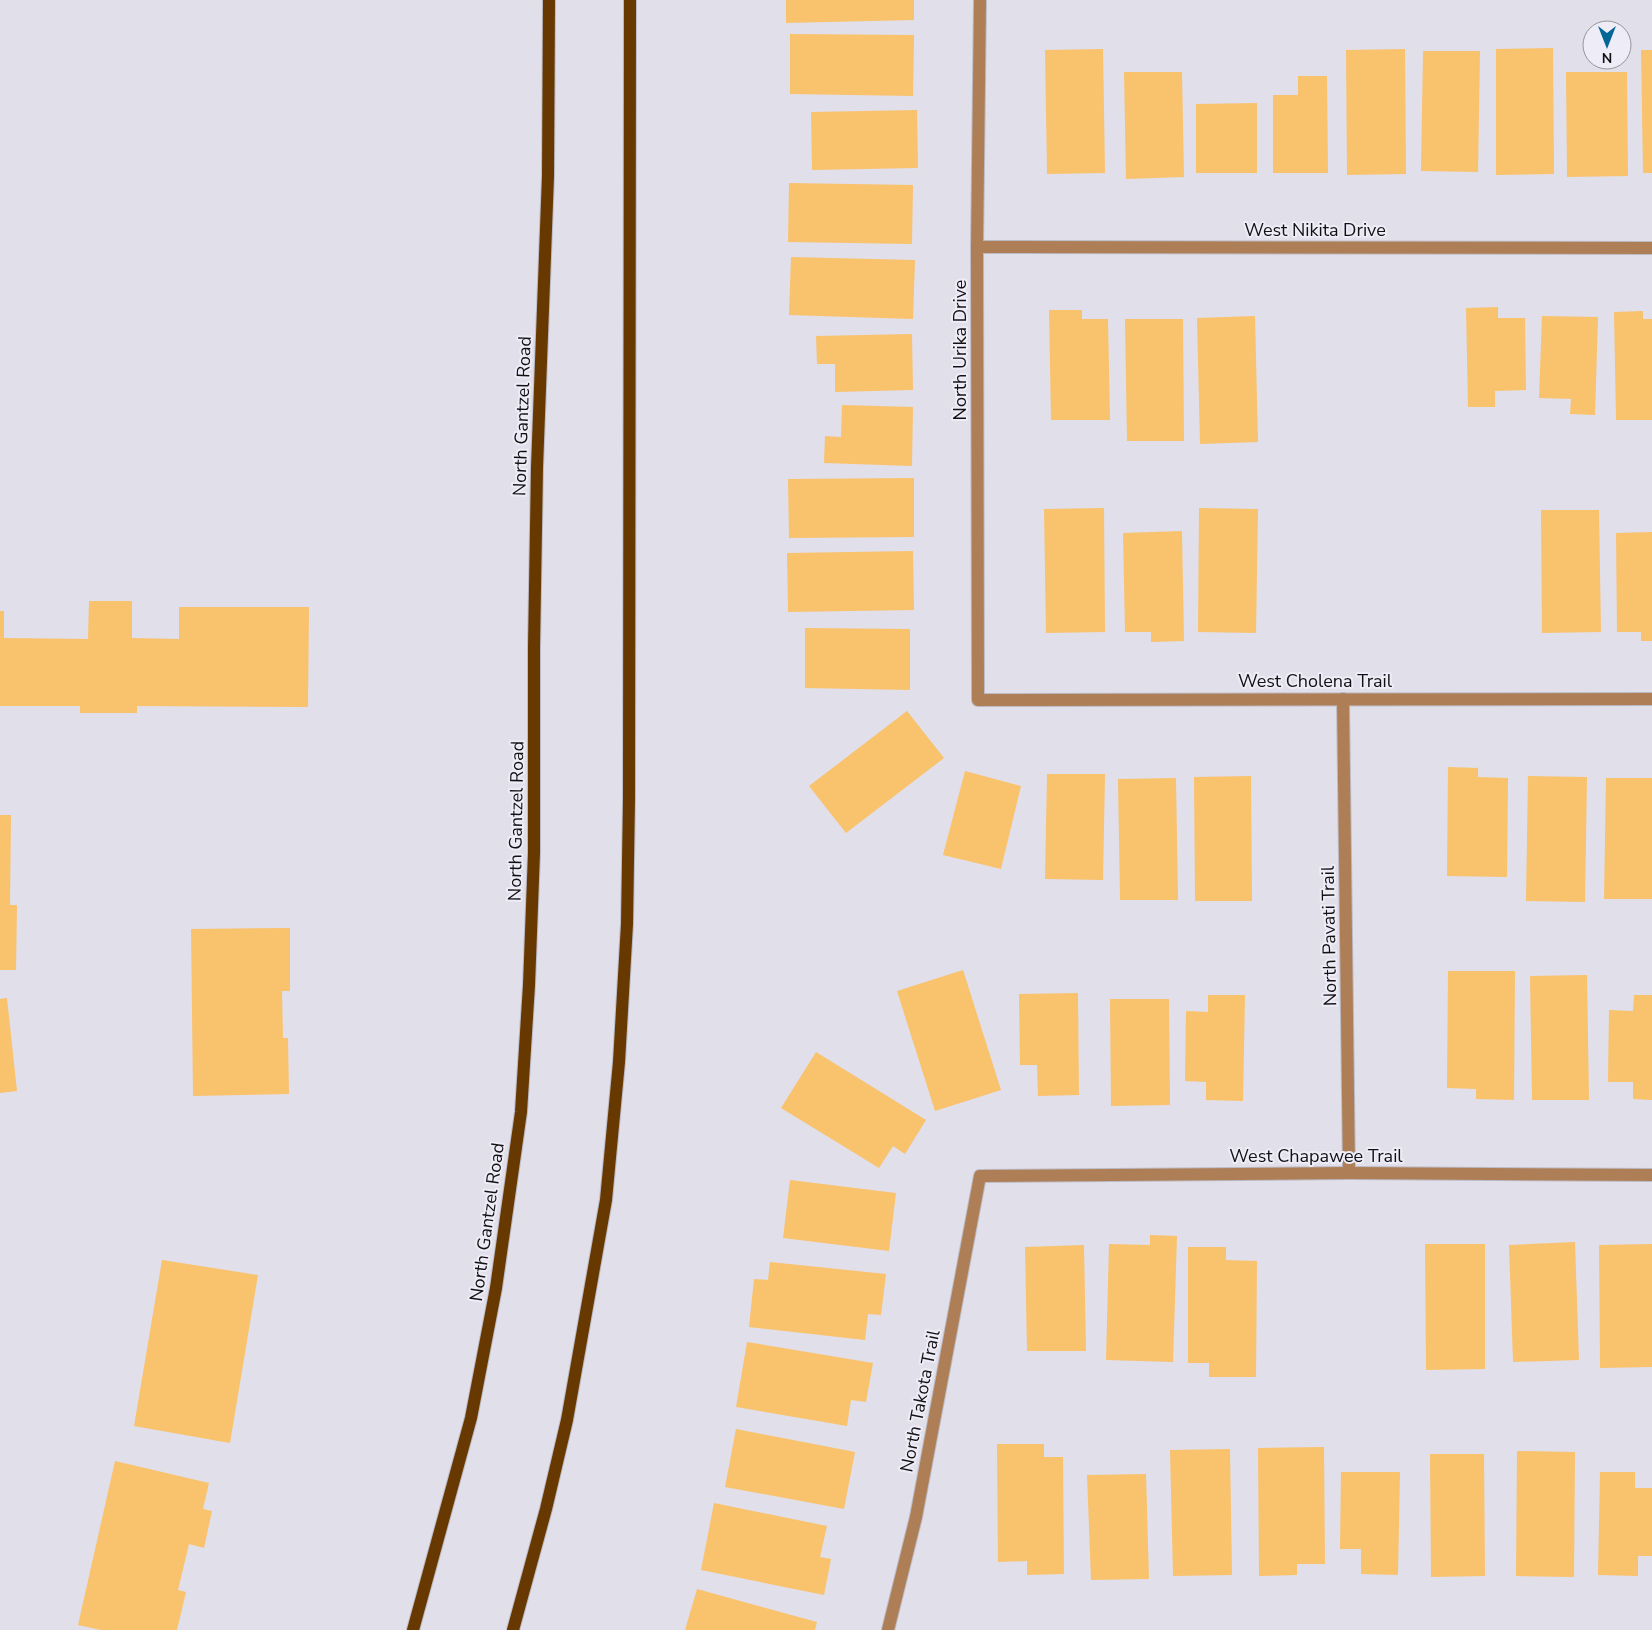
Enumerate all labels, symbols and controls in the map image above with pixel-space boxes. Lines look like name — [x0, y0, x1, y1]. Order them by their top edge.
north arrow — [1582, 20, 1632, 70]
text: N — [1602, 48, 1612, 67]
street label: West Nikita Drive — [1244, 218, 1386, 242]
street label: North Urika Drive — [948, 280, 972, 420]
street label: North Gantzel Road — [507, 336, 537, 496]
street label: West Cholena Trail — [1238, 669, 1393, 693]
street label: North Gantzel Road — [503, 741, 529, 901]
street label: North Pavati Trail — [1316, 865, 1342, 1006]
street label: North Gantzel Road — [464, 1141, 510, 1303]
street label: West Chapawee Trail — [1229, 1144, 1403, 1168]
street label: North Takota Trail — [894, 1327, 946, 1474]

